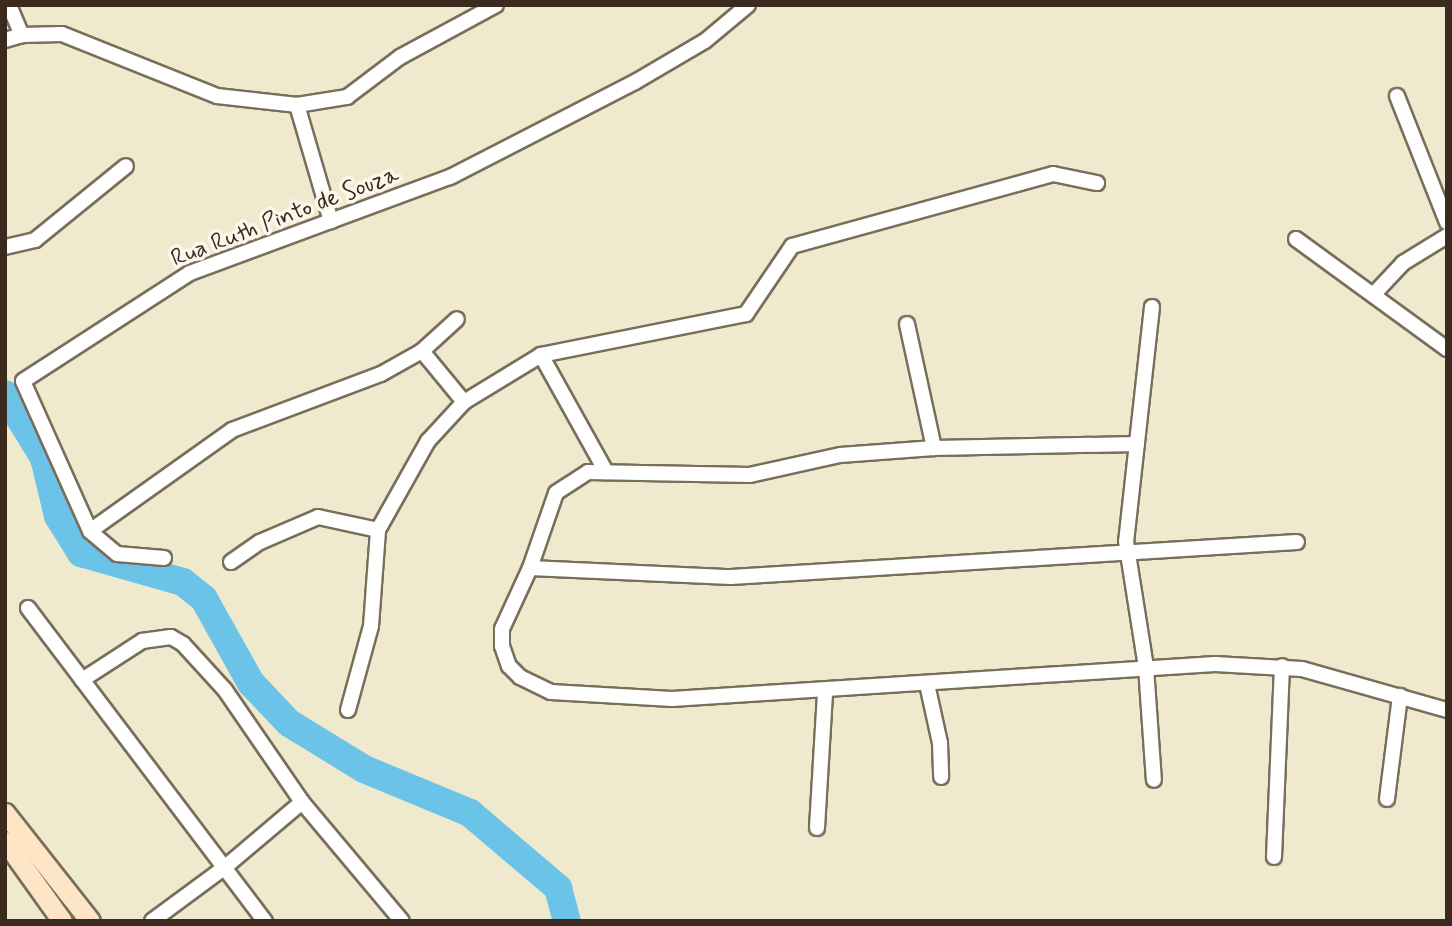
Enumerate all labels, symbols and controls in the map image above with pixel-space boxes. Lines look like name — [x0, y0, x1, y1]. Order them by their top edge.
street label: Rua Ruth Pinto de Souza — [167, 160, 403, 274]

